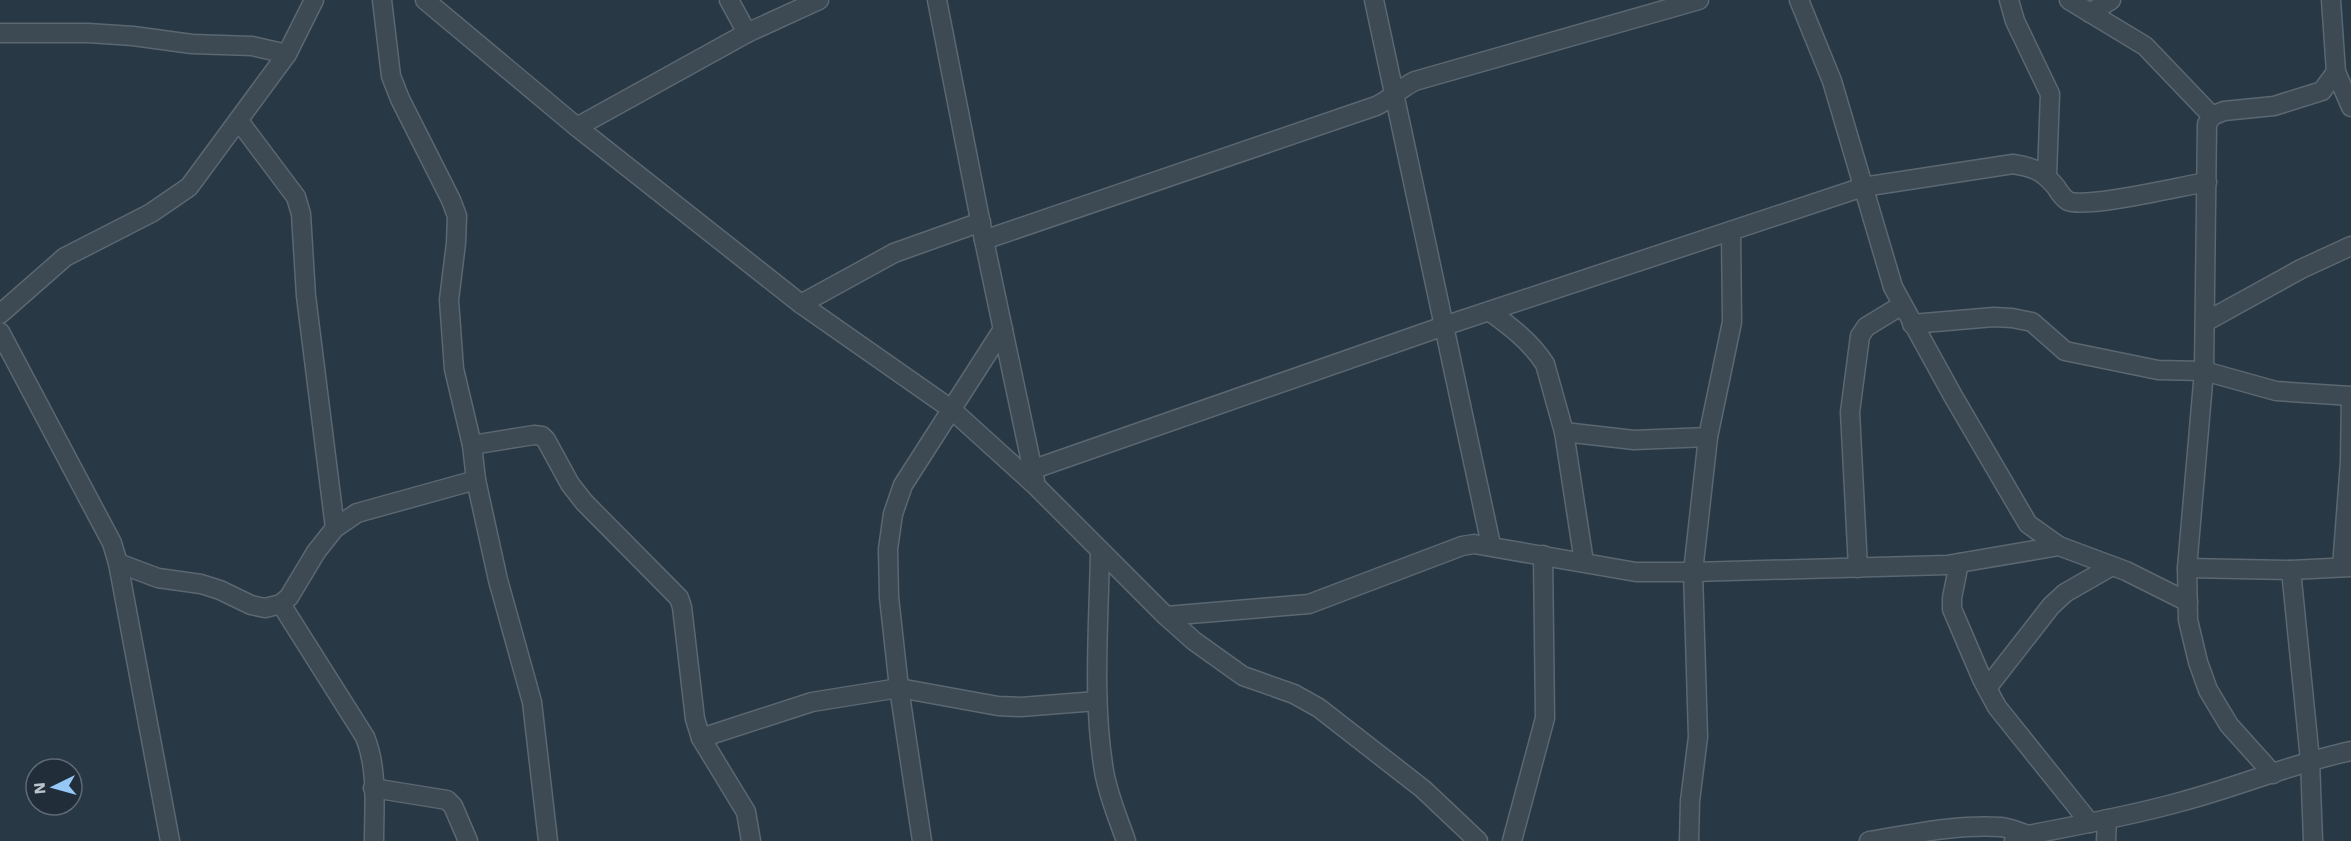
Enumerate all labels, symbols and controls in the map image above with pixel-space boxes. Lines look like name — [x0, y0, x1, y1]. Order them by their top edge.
north arrow — [24, 757, 84, 817]
text: N — [30, 782, 50, 795]

